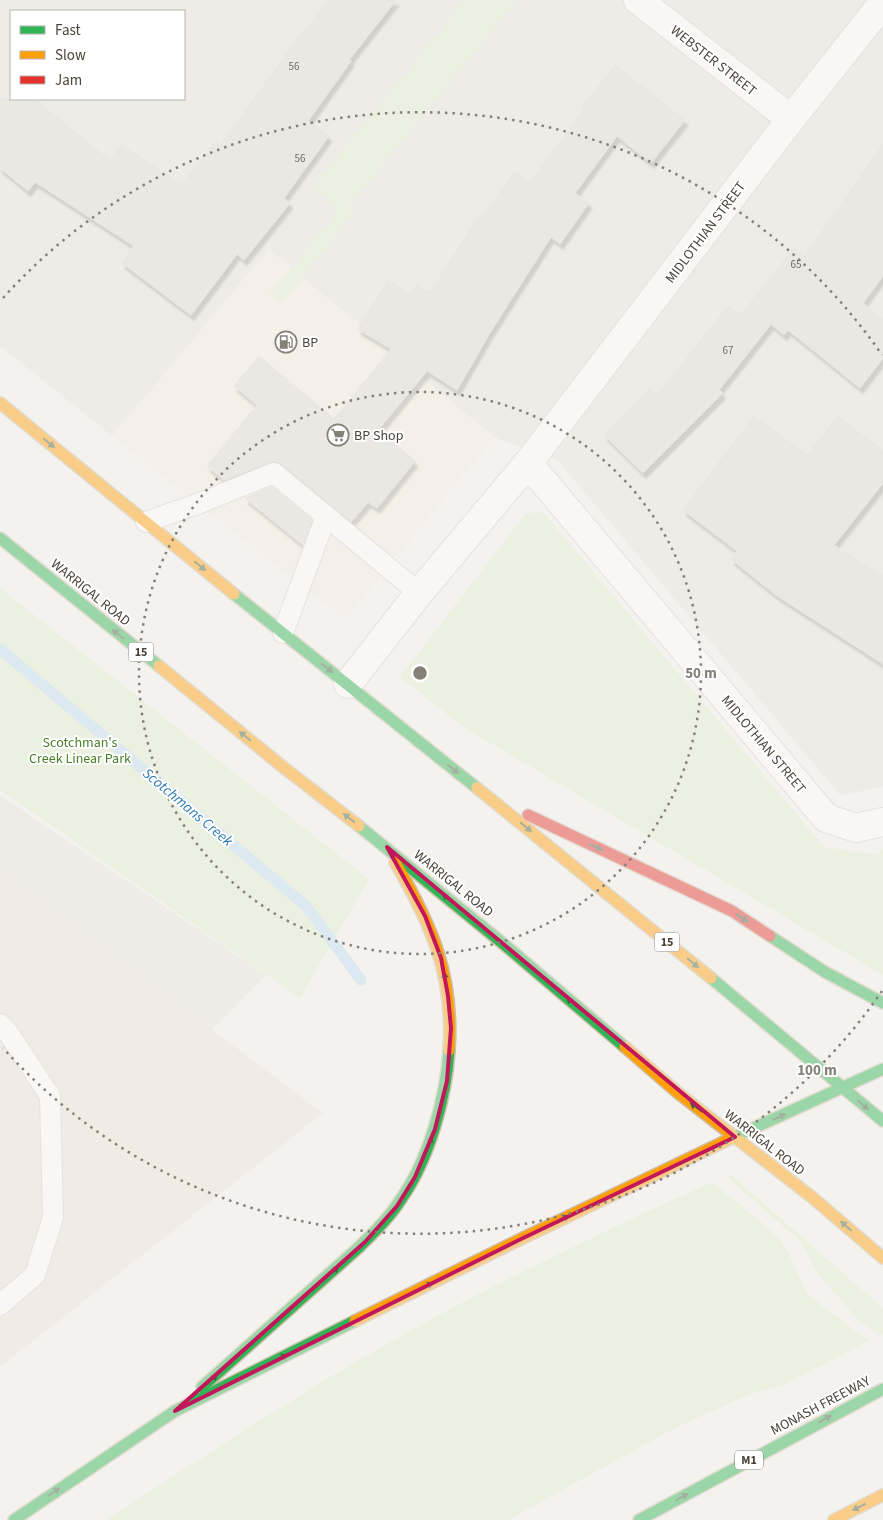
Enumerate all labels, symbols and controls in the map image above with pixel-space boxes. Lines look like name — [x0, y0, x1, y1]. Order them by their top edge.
legend — [10, 10, 185, 100]
text: Fast — [55, 20, 81, 41]
street label: WEBSTER STREET — [666, 21, 761, 101]
text: Slow — [55, 45, 86, 66]
house number: 56 — [289, 59, 300, 74]
text: Jam — [55, 70, 82, 91]
house number: 56 — [295, 151, 306, 166]
street label: MIDLOTHIAN STREET — [661, 177, 751, 288]
house number: 65 — [791, 257, 801, 272]
fuel station icon: BP — [274, 330, 298, 354]
place label: BP — [302, 333, 318, 353]
house number: 67 — [723, 343, 733, 358]
supermarket icon: BP Shop — [326, 423, 350, 447]
place label: BP Shop — [354, 426, 404, 446]
one-way arrow — [42, 437, 55, 448]
street label: WARRIGAL ROAD — [46, 554, 134, 631]
one-way arrow — [193, 561, 206, 572]
one-way arrow — [112, 628, 125, 639]
road number: 15 — [128, 642, 154, 662]
one-way arrow — [320, 663, 334, 673]
text: 50 m — [685, 663, 717, 684]
centre of rings — [411, 664, 429, 682]
street label: MIDLOTHIAN STREET — [716, 691, 811, 798]
one-way arrow — [239, 731, 252, 742]
park label: Scotchman's Creek Linear Park — [29, 733, 131, 769]
water label: Scotchmans Creek — [138, 763, 238, 852]
one-way arrow — [447, 763, 460, 774]
one-way arrow — [342, 812, 355, 823]
one-way arrow — [520, 822, 533, 833]
one-way arrow — [589, 843, 603, 851]
street label: WARRIGAL ROAD — [409, 845, 497, 922]
one-way arrow — [442, 892, 455, 903]
one-way arrow — [735, 913, 749, 923]
road number: 15 — [654, 932, 680, 952]
one-way arrow — [686, 957, 699, 968]
one-way arrow — [441, 972, 449, 987]
one-way arrow — [566, 997, 579, 1008]
text: 100 m — [797, 1060, 837, 1081]
one-way arrow — [857, 1099, 869, 1111]
one-way arrow — [690, 1102, 703, 1113]
street label: WARRIGAL ROAD — [720, 1105, 809, 1181]
one-way arrow — [772, 1113, 786, 1121]
one-way arrow — [425, 1135, 433, 1150]
one-way arrow — [556, 1215, 570, 1223]
one-way arrow — [840, 1221, 853, 1232]
one-way arrow — [326, 1265, 338, 1277]
one-way arrow — [420, 1282, 434, 1290]
one-way arrow — [274, 1354, 289, 1362]
street label: MONASH FREEWAY — [767, 1371, 874, 1441]
one-way arrow — [205, 1373, 217, 1385]
one-way arrow — [817, 1415, 832, 1423]
road number: M1 — [735, 1450, 763, 1470]
one-way arrow — [47, 1487, 61, 1497]
one-way arrow — [675, 1493, 689, 1501]
one-way arrow — [851, 1503, 866, 1511]

